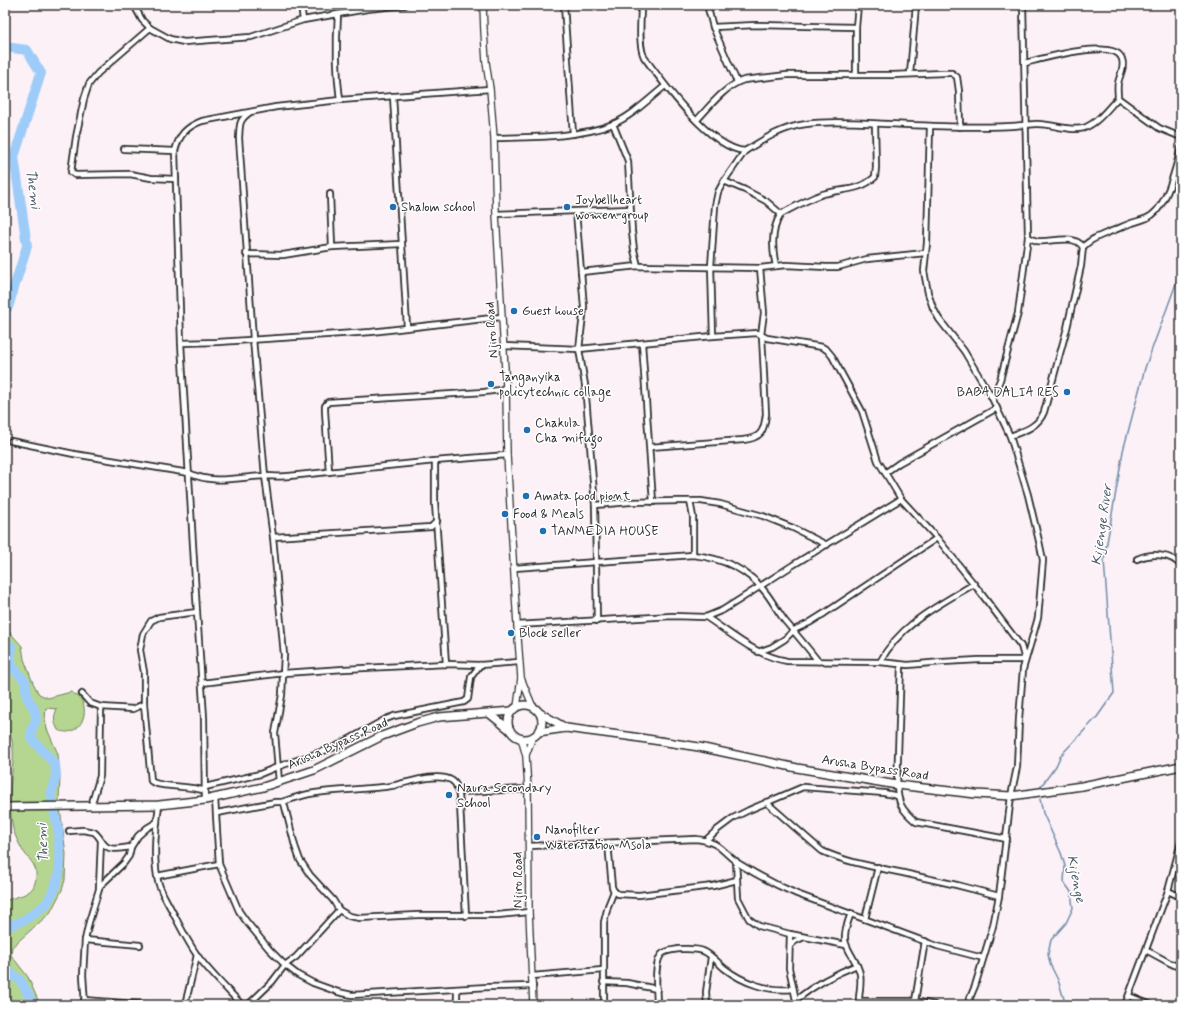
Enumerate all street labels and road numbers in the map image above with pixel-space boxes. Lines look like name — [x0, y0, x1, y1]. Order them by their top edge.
street label: Njiro Road — [482, 301, 502, 359]
street label: Arusha Bypass Road — [285, 714, 391, 774]
street label: Arusha Bypass Road — [820, 751, 930, 785]
street label: Njiro Road — [510, 852, 527, 908]

